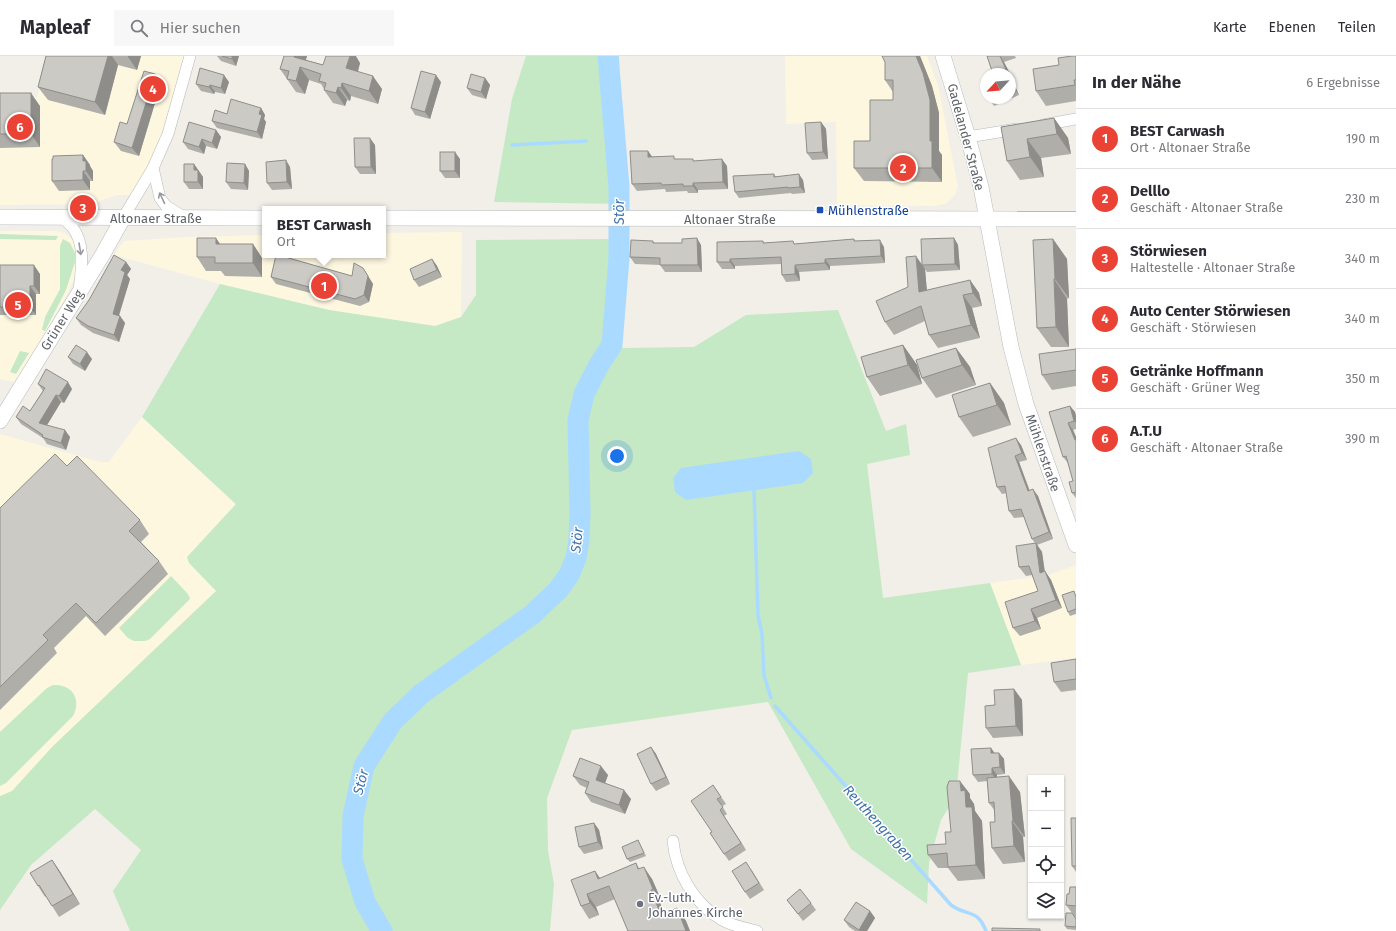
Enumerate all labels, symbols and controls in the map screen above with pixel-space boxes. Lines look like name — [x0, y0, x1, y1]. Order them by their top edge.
search box — [114, 10, 394, 46]
text: Mapleaf — [20, 16, 90, 39]
icon: search — [128, 17, 150, 39]
text: Hier suchen — [160, 19, 241, 37]
text: Karte — [1213, 19, 1247, 36]
text: Ebenen — [1269, 19, 1316, 36]
text: Teilen — [1338, 19, 1376, 36]
north arrow — [980, 68, 1016, 104]
text: In der Nähe — [1092, 72, 1181, 93]
pin: 4 — [140, 74, 166, 104]
text: 6 Ergebnisse — [1306, 75, 1380, 90]
street label: Gadelander Straße — [945, 82, 987, 192]
pin: 6 — [7, 112, 33, 142]
text: BEST Carwash — [1130, 122, 1225, 140]
text: 1 — [1102, 131, 1108, 146]
text: 190 m — [1346, 131, 1380, 146]
text: Ort · Altonaer Straße — [1130, 140, 1251, 155]
pin: 2 — [890, 153, 916, 183]
text: Delllo — [1130, 182, 1170, 200]
text: 2 — [1102, 191, 1108, 206]
text: 230 m — [1345, 191, 1380, 206]
one-way arrow — [158, 192, 165, 204]
pin: 3 — [70, 193, 96, 223]
water label: Stör — [611, 199, 628, 226]
text: Geschäft · Altonaer Straße — [1130, 200, 1283, 215]
place label: Mühlenstraße — [828, 203, 909, 218]
marker: Mühlenstraße — [815, 205, 825, 215]
popup — [262, 206, 386, 258]
street label: Altonaer Straße — [110, 211, 202, 226]
street label: Altonaer Straße — [684, 212, 776, 227]
text: BEST Carwash — [277, 216, 371, 234]
text: Ort — [277, 234, 295, 249]
one-way arrow — [77, 242, 85, 255]
text: Störwiesen — [1130, 242, 1207, 260]
text: 3 — [1102, 251, 1108, 266]
text: 340 m — [1345, 251, 1380, 266]
text: Haltestelle · Altonaer Straße — [1130, 260, 1295, 275]
pin: 1 — [311, 271, 337, 301]
street label: Grüner Weg — [38, 287, 87, 353]
pin: 5 — [5, 290, 31, 320]
text: Auto Center Störwiesen — [1130, 302, 1291, 320]
text: 4 — [1101, 311, 1109, 326]
text: 340 m — [1345, 311, 1380, 326]
text: Geschäft · Störwiesen — [1130, 320, 1256, 335]
text: Getränke Hoffmann — [1130, 362, 1264, 380]
text: 5 — [1102, 371, 1108, 386]
text: 350 m — [1345, 371, 1380, 386]
text: Geschäft · Grüner Weg — [1130, 380, 1260, 395]
street label: Mühlenstraße — [1023, 412, 1063, 494]
text: A.T.U — [1130, 422, 1162, 440]
text: 6 — [1101, 431, 1109, 446]
text: 390 m — [1345, 431, 1380, 446]
text: Geschäft · Altonaer Straße — [1130, 440, 1283, 455]
your location — [607, 446, 627, 466]
water label: Stör — [567, 526, 587, 555]
water label: Stör — [349, 767, 373, 798]
map controls — [1028, 775, 1064, 919]
button: + — [1028, 775, 1064, 811]
water label: Reuthengraben — [839, 781, 917, 865]
button: − — [1028, 811, 1064, 847]
button: locate — [1028, 847, 1064, 883]
button: layers — [1028, 883, 1064, 919]
place label: Ev.-luth. Johannes Kirche — [648, 890, 743, 920]
marker: Ev.-luth. Johannes Kirche — [635, 899, 645, 909]

